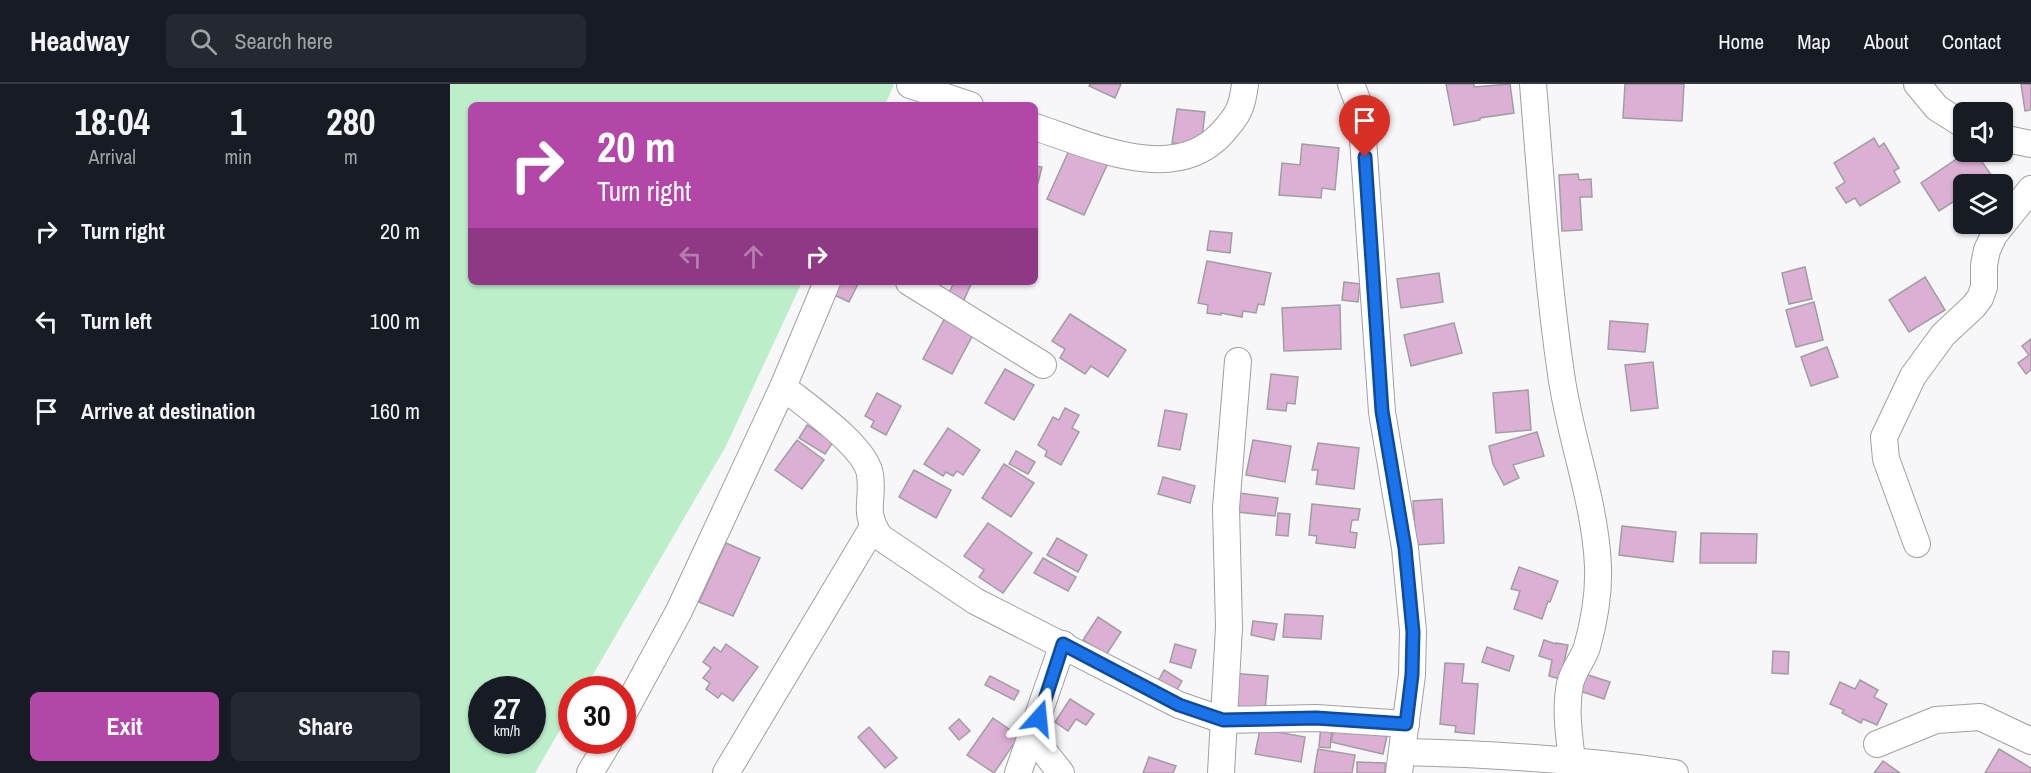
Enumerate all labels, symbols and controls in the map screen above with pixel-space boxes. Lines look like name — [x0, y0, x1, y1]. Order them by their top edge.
search box — [166, 14, 586, 68]
text: Headway — [30, 22, 130, 60]
icon: search — [187, 25, 220, 58]
text: Search here — [235, 26, 333, 56]
text: Home — [1718, 27, 1764, 56]
text: Map — [1797, 27, 1831, 56]
text: About — [1864, 27, 1909, 56]
text: Contact — [1942, 27, 2001, 56]
pin — [1339, 95, 1390, 157]
text: 18:04 — [74, 98, 150, 146]
text: 1 — [230, 98, 246, 146]
text: 280 — [326, 98, 376, 146]
map controls — [1953, 102, 2013, 234]
button: sound — [1953, 102, 2013, 162]
icon: arrive — [1348, 104, 1381, 137]
text: 20 m — [597, 119, 676, 175]
icon: right — [498, 126, 576, 204]
text: Arrival — [89, 143, 136, 170]
text: min — [224, 143, 252, 170]
text: m — [344, 143, 358, 170]
text: Turn right — [597, 173, 691, 209]
button: layers — [1953, 174, 2013, 234]
icon: right — [30, 215, 63, 248]
text: Turn right — [81, 216, 165, 246]
text: 20 m — [380, 216, 420, 246]
icon: left — [674, 240, 707, 273]
icon: ahead — [737, 240, 770, 273]
icon: right — [800, 240, 833, 273]
icon: left — [30, 305, 63, 338]
text: Turn left — [81, 306, 152, 336]
text: 100 m — [370, 306, 420, 336]
icon: arrive — [30, 395, 63, 428]
text: Arrive at destination — [81, 396, 255, 426]
text: 160 m — [370, 396, 420, 426]
speed limit sign: 30 — [558, 676, 636, 754]
position arrow — [1007, 686, 1071, 750]
text: 27 — [493, 688, 521, 728]
button: Exit — [30, 692, 219, 761]
button: Share — [231, 692, 420, 761]
text: km/h — [494, 720, 520, 741]

